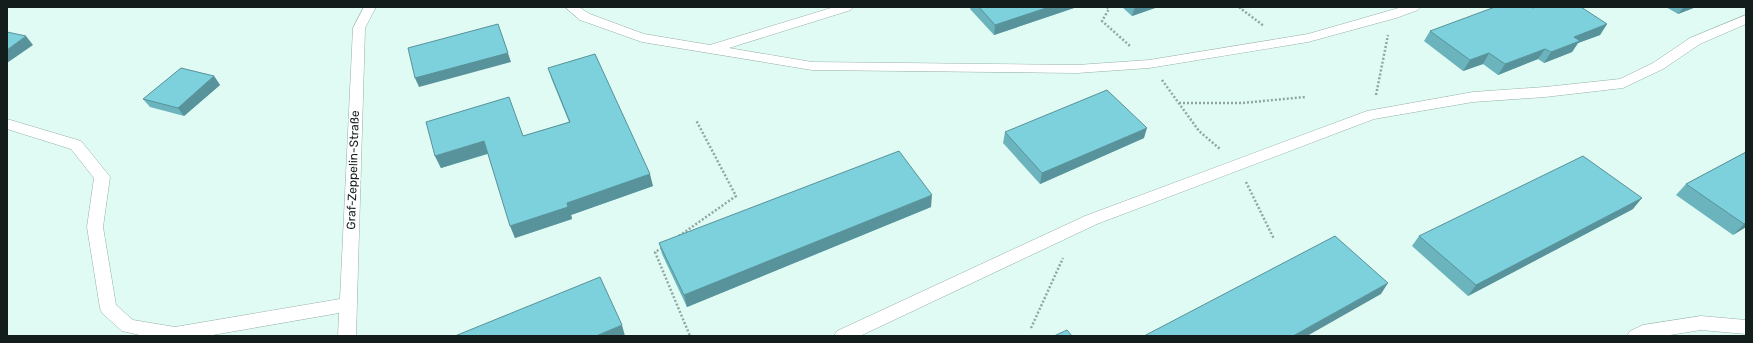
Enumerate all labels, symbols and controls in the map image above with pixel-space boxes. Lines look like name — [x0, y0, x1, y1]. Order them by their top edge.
street label: Graf-Zeppelin-Straße — [344, 110, 362, 230]

